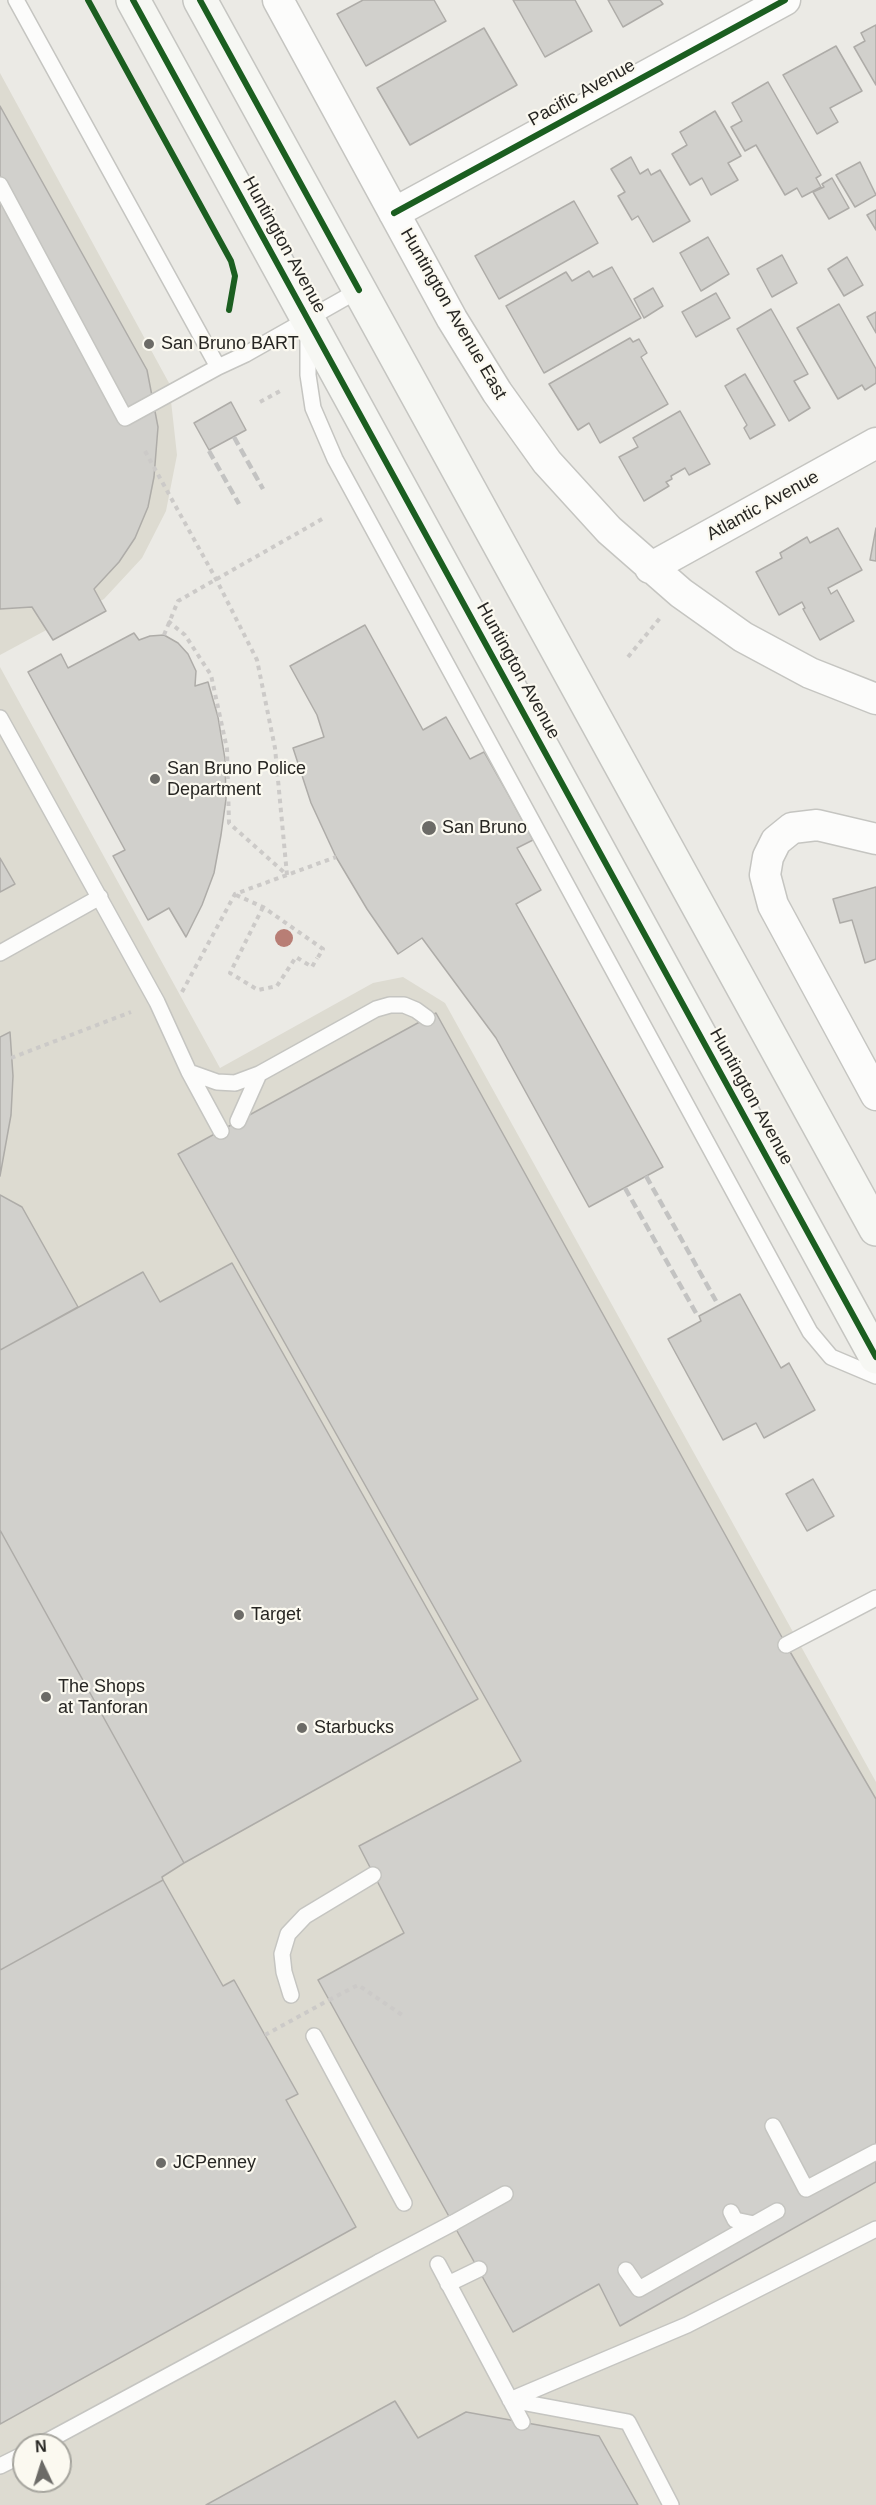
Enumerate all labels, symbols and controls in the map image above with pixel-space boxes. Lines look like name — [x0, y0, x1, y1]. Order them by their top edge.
street label: Pacific Avenue — [525, 55, 639, 131]
street label: Huntington Avenue — [238, 173, 330, 317]
street label: Huntington Avenue East — [395, 225, 511, 403]
place label: San Bruno BART — [161, 333, 299, 355]
marker: San Bruno BART — [142, 337, 156, 351]
street label: Atlantic Avenue — [703, 466, 823, 546]
street label: Huntington Avenue — [472, 599, 564, 743]
place label: San Bruno Police Department — [167, 758, 306, 800]
marker: San Bruno Police Department — [148, 772, 162, 786]
place label: San Bruno — [442, 817, 527, 839]
marker: San Bruno — [420, 819, 438, 837]
street label: Huntington Avenue — [705, 1025, 797, 1169]
place label: Target — [251, 1604, 301, 1626]
marker: Target — [232, 1608, 246, 1622]
place label: The Shops at Tanforan — [58, 1676, 148, 1718]
marker: The Shops at Tanforan — [39, 1690, 53, 1704]
place label: Starbucks — [314, 1717, 394, 1739]
marker: Starbucks — [295, 1721, 309, 1735]
place label: JCPenney — [173, 2152, 256, 2174]
marker: JCPenney — [154, 2156, 168, 2170]
north arrow — [12, 2433, 72, 2493]
text: N — [34, 2438, 47, 2455]

